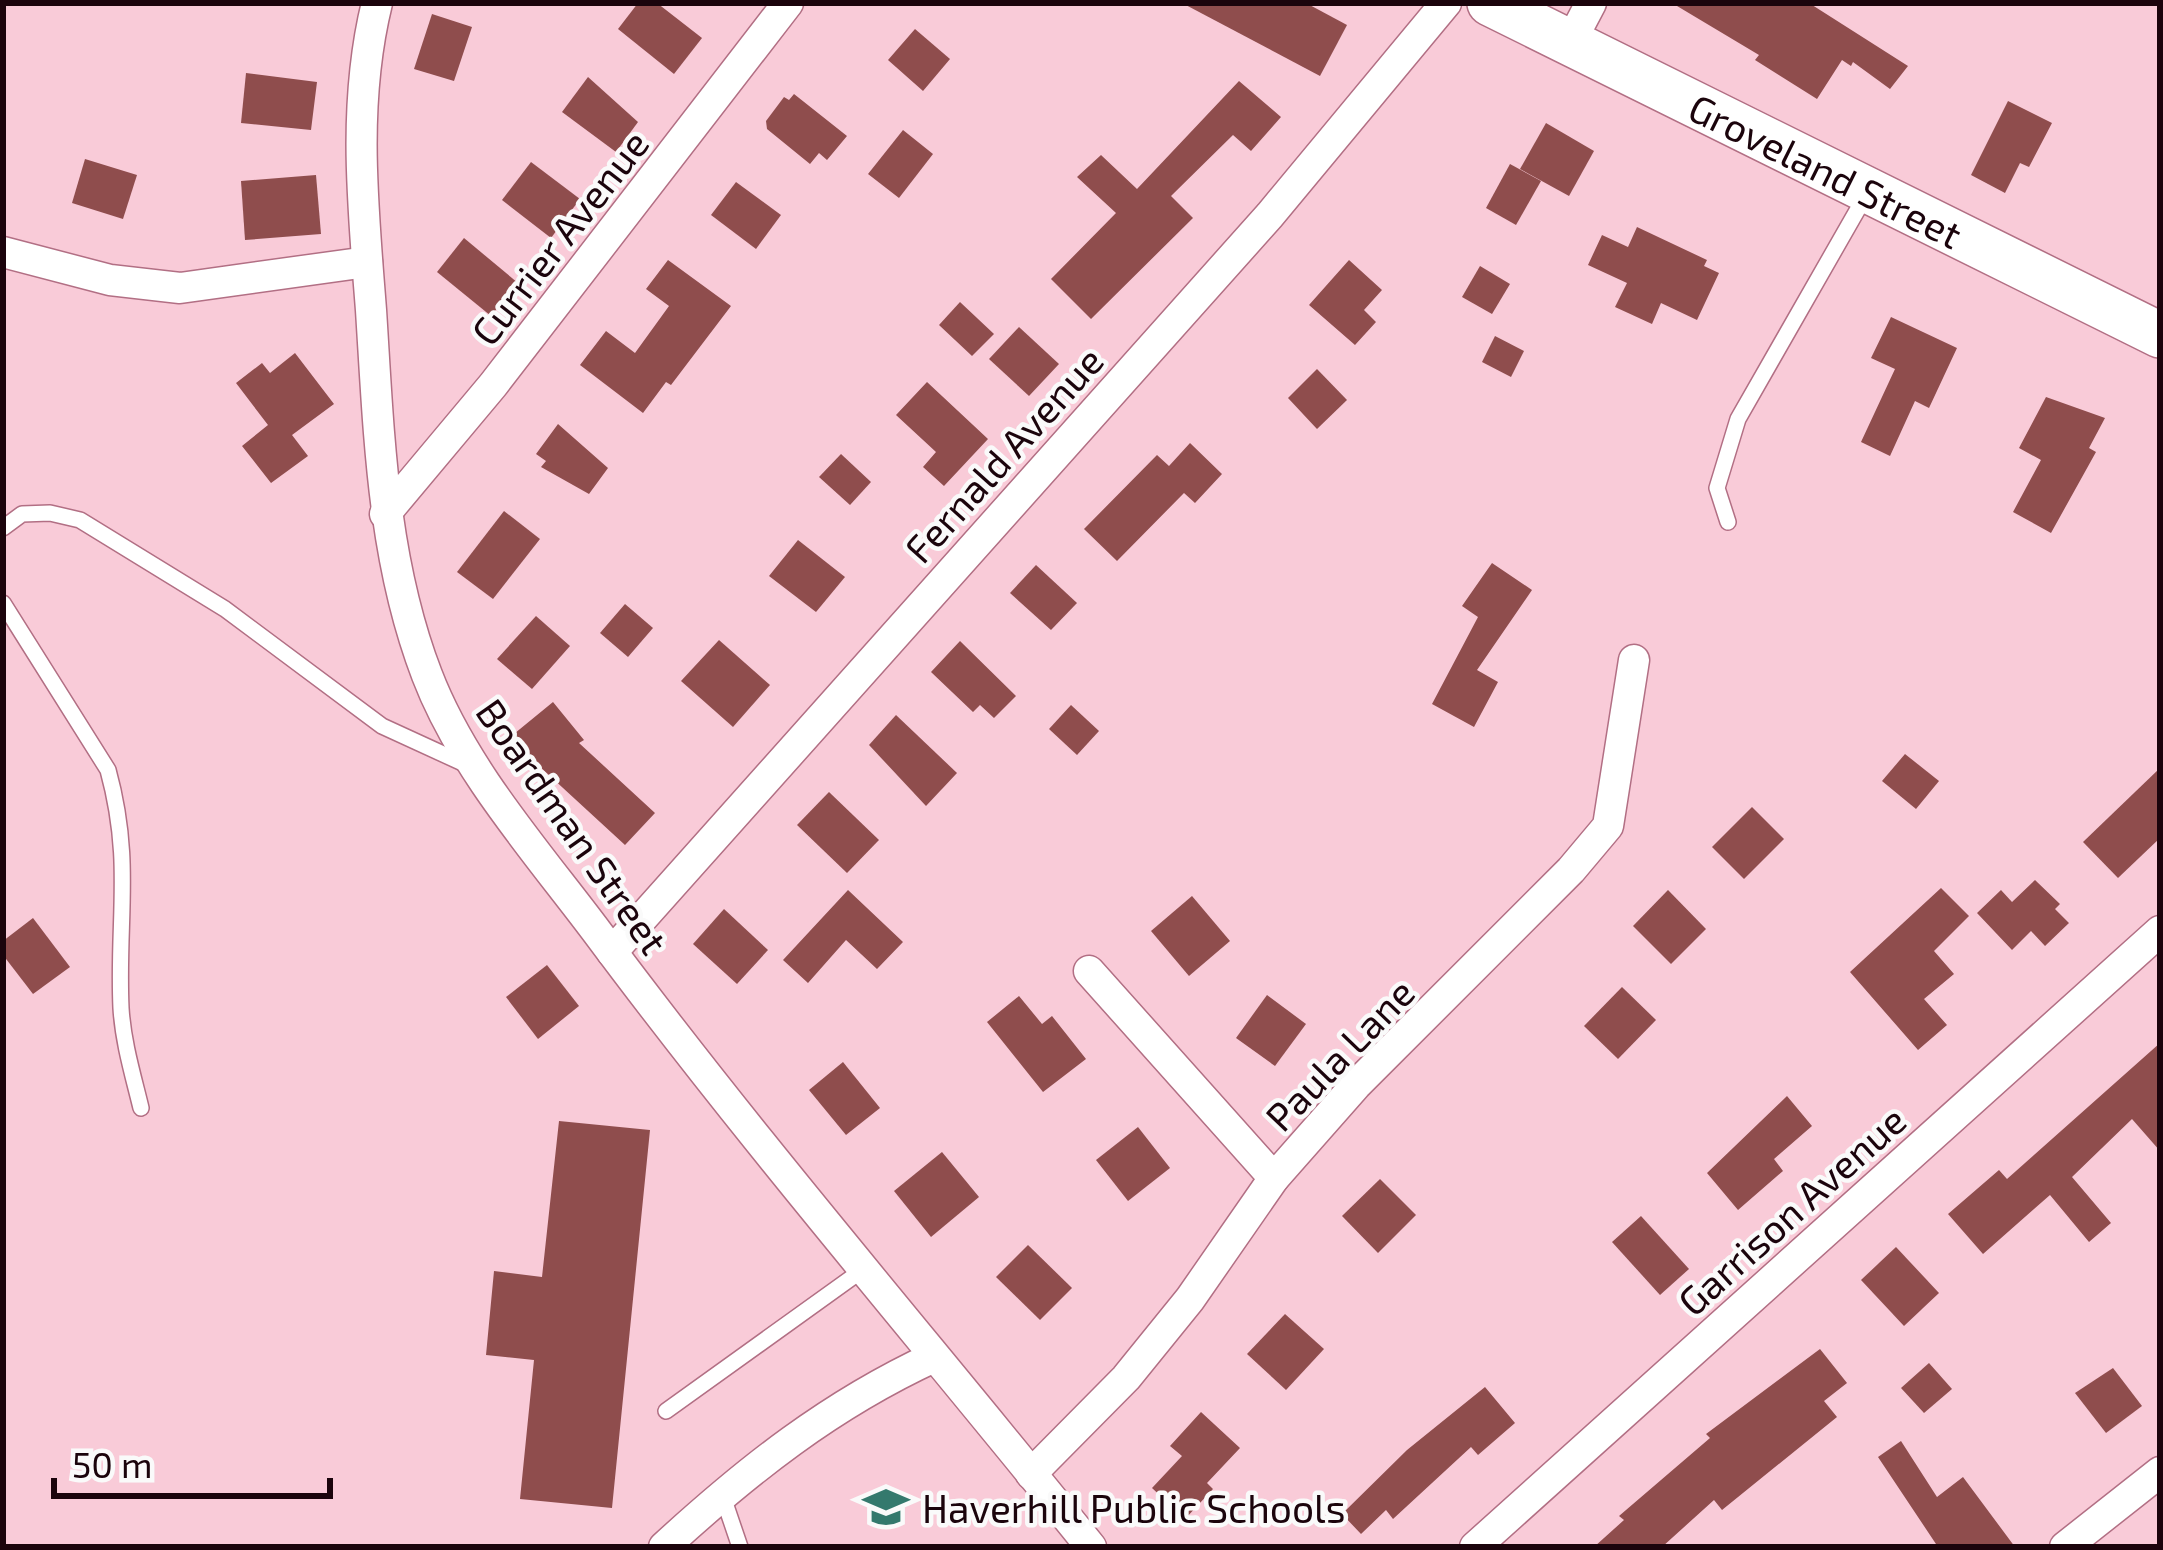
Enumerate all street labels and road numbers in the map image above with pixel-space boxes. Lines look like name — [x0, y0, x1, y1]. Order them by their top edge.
street label: Groveland Street — [1682, 82, 1970, 257]
street label: Currier Avenue — [461, 120, 657, 354]
street label: Fernald Avenue — [894, 337, 1112, 571]
street label: Boardman Street — [468, 689, 678, 963]
street label: Paula Lane — [1255, 968, 1423, 1140]
street label: Garrison Avenue — [1668, 1096, 1914, 1324]

